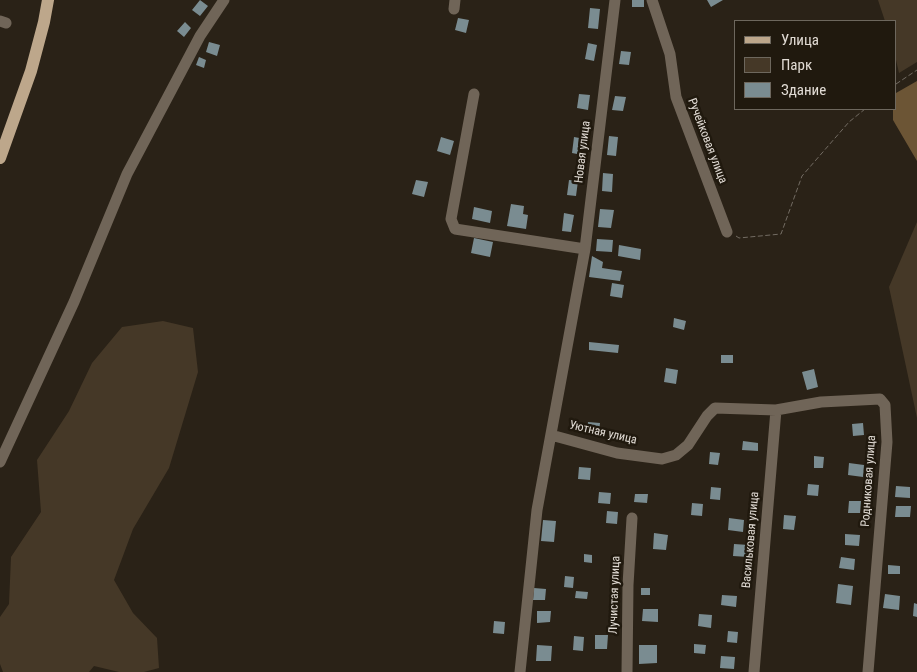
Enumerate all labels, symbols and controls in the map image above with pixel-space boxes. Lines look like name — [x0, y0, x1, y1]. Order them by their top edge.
legend — [734, 20, 897, 110]
text: Улица — [781, 31, 819, 49]
text: Парк — [781, 56, 812, 74]
text: Здание — [781, 81, 826, 99]
street label: Ручейковая улица — [684, 96, 730, 186]
street label: Новая улица — [572, 120, 594, 184]
street label: Уютная улица — [568, 418, 638, 448]
street label: Родниковая улица — [859, 435, 879, 527]
street label: Васильковая улица — [740, 491, 762, 589]
street label: Лучистая улица — [606, 556, 624, 634]

